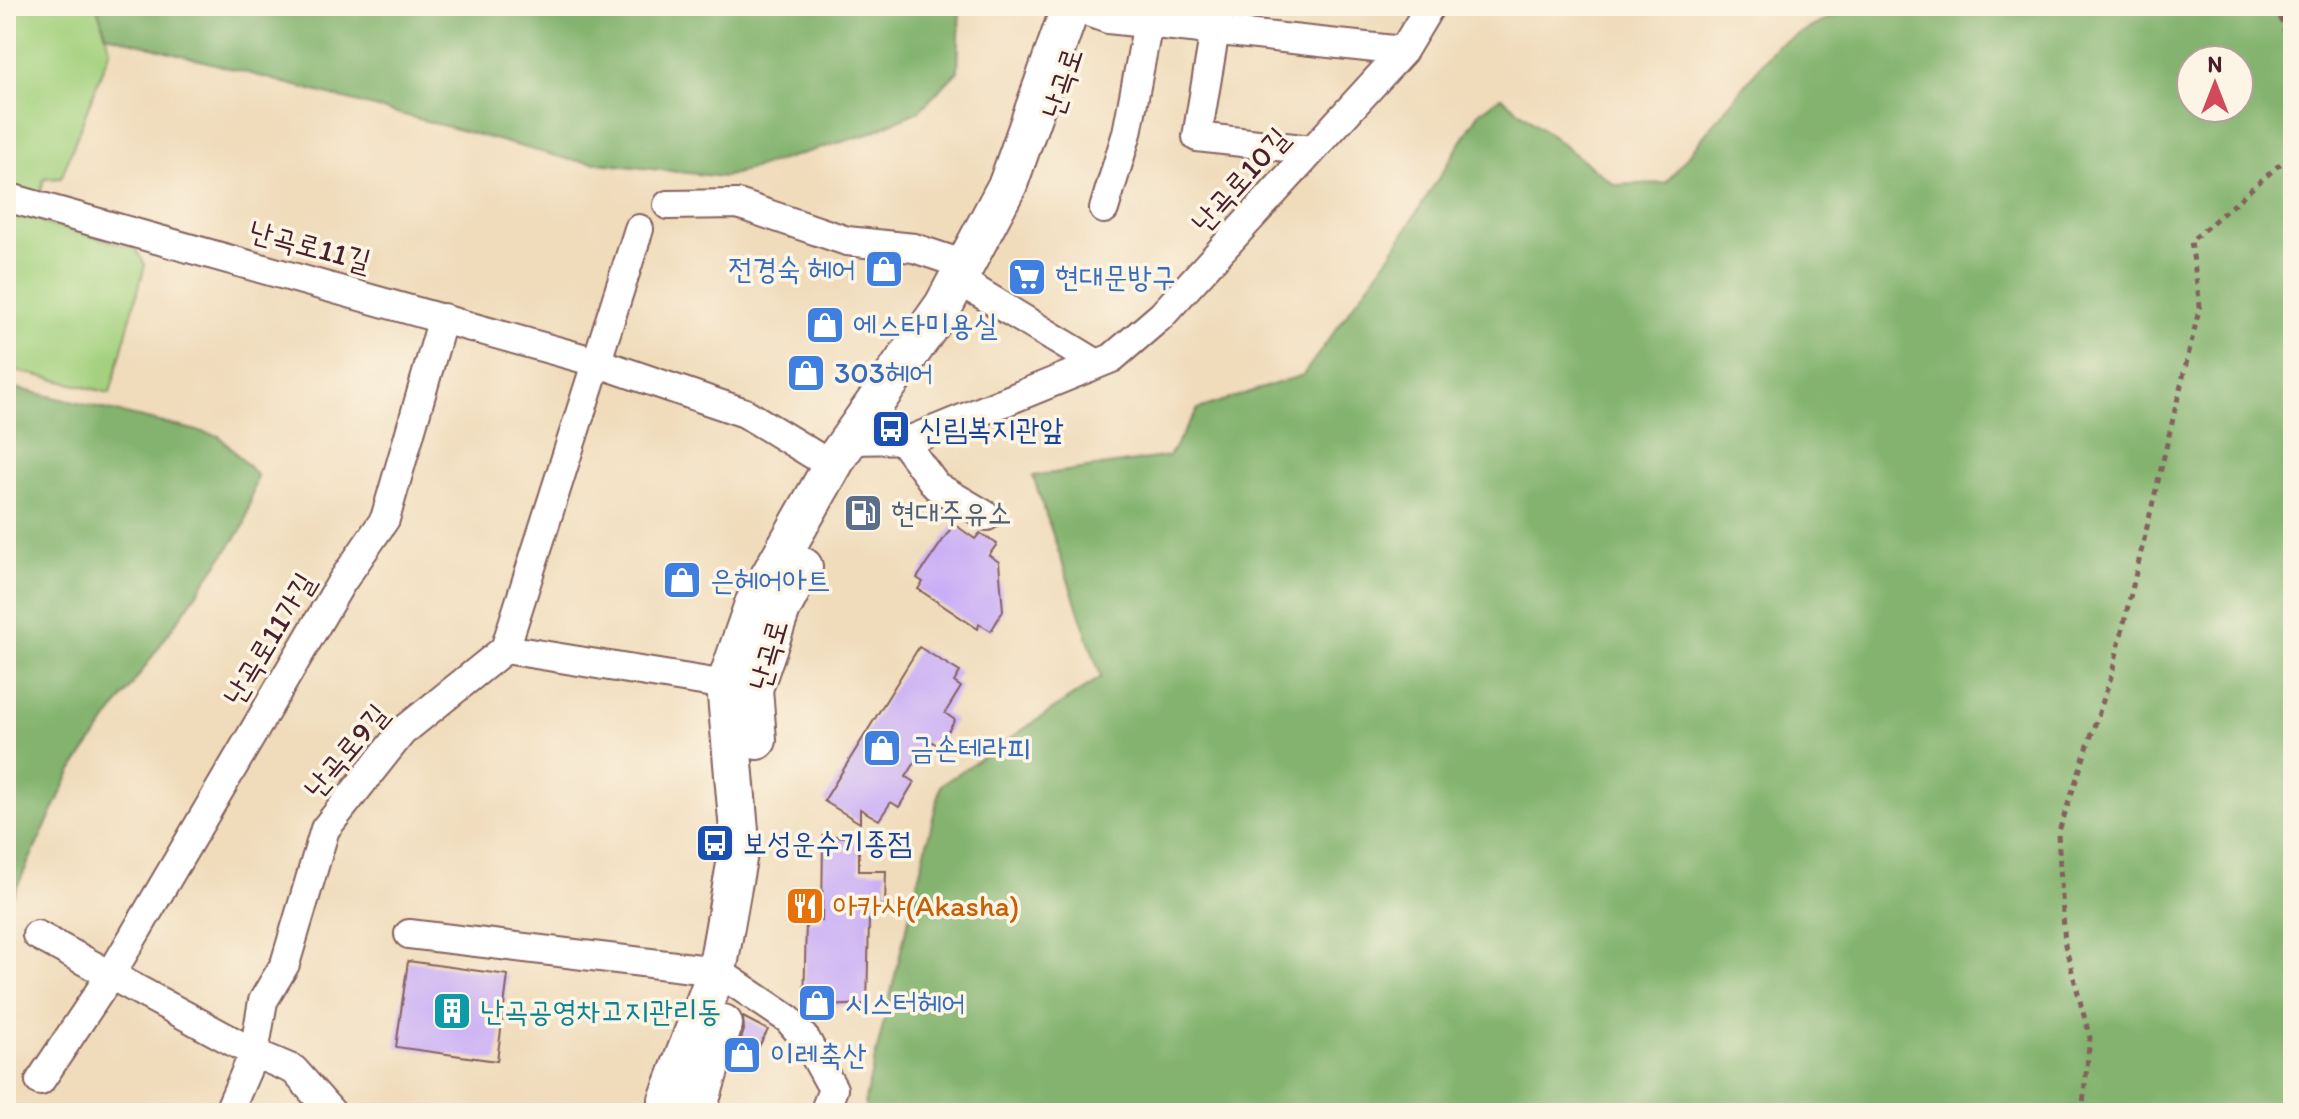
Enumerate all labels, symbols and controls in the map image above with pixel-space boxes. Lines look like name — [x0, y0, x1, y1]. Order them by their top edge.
street label: 난곡로 — [1033, 43, 1090, 123]
north arrow — [2175, 44, 2255, 124]
text: N — [2208, 51, 2222, 78]
street label: 난곡로10길 — [1183, 119, 1297, 240]
street label: 난곡로11길 — [245, 212, 375, 279]
shop icon: 전경숙 헤어 — [863, 248, 905, 290]
place label: 전경숙 헤어 — [729, 250, 856, 287]
supermarket icon: 현대문방구 — [1006, 256, 1048, 298]
place label: 현대문방구 — [1055, 258, 1176, 295]
shop icon: 에스타미용실 — [804, 304, 846, 346]
place label: 에스타미용실 — [853, 306, 998, 343]
shop icon: 303헤어 — [785, 352, 827, 394]
place label: 303헤어 — [834, 354, 933, 391]
bus stop icon: 신림복지관앞 — [870, 408, 912, 450]
place label: 신림복지관앞 — [919, 410, 1064, 447]
fuel station icon: 현대주유소 — [842, 492, 884, 534]
place label: 현대주유소 — [891, 494, 1012, 531]
shop icon: 은헤어아트 — [661, 559, 703, 601]
place label: 은헤어아트 — [710, 561, 831, 598]
street label: 난곡로11가길 — [214, 566, 323, 712]
street label: 난곡로 — [740, 615, 795, 695]
street label: 난곡로9길 — [295, 696, 396, 806]
shop icon: 금손테라피 — [861, 727, 903, 769]
place label: 금손테라피 — [910, 729, 1031, 766]
bus stop icon: 보성운수기종점 — [694, 822, 736, 864]
place label: 보성운수기종점 — [743, 824, 912, 861]
restaurant icon: 아카샤(Akasha) — [784, 885, 826, 927]
place label: 아카샤(Akasha) — [833, 887, 1019, 924]
shop icon: 시스터헤어 — [796, 982, 838, 1024]
place label: 시스터헤어 — [845, 984, 966, 1021]
building icon: 난곡공영차고지관리동 — [431, 990, 473, 1032]
place label: 난곡공영차고지관리동 — [480, 992, 721, 1029]
shop icon: 이레축산 — [721, 1034, 763, 1076]
place label: 이레축산 — [770, 1036, 867, 1073]

